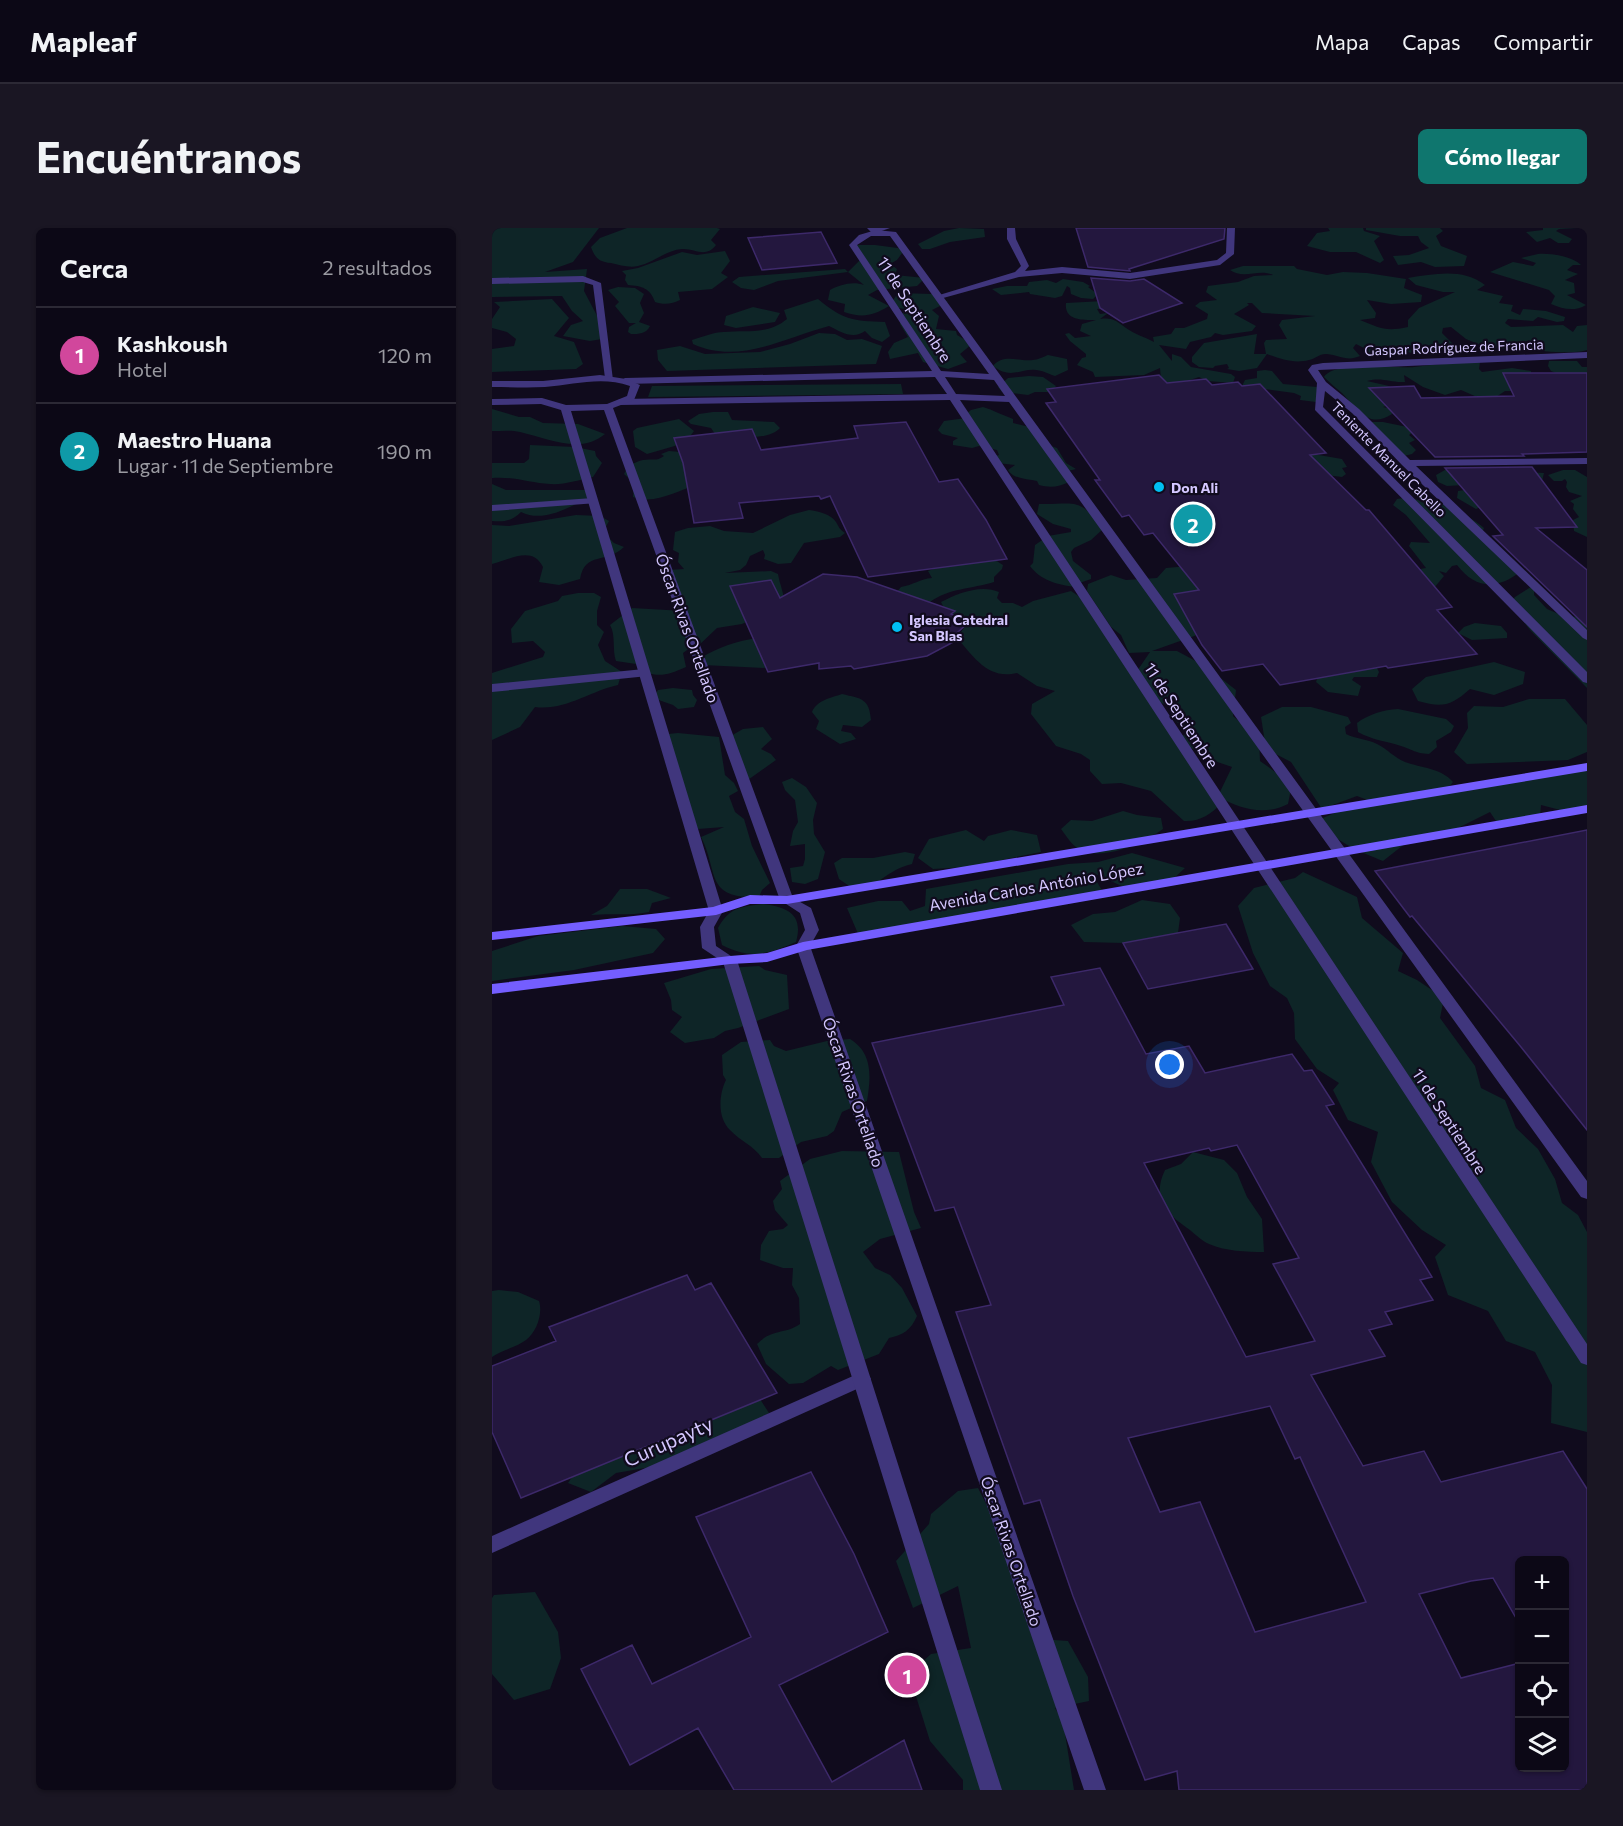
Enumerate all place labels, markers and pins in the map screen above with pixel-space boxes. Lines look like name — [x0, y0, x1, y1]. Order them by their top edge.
place label: Don Ali — [1171, 479, 1218, 496]
marker: Don Ali — [1152, 480, 1166, 494]
pin: 2 — [1174, 502, 1212, 546]
place label: Iglesia Catedral San Blas — [909, 611, 1008, 644]
marker: Iglesia Catedral San Blas — [890, 620, 904, 634]
pin: 1 — [888, 1652, 926, 1698]

